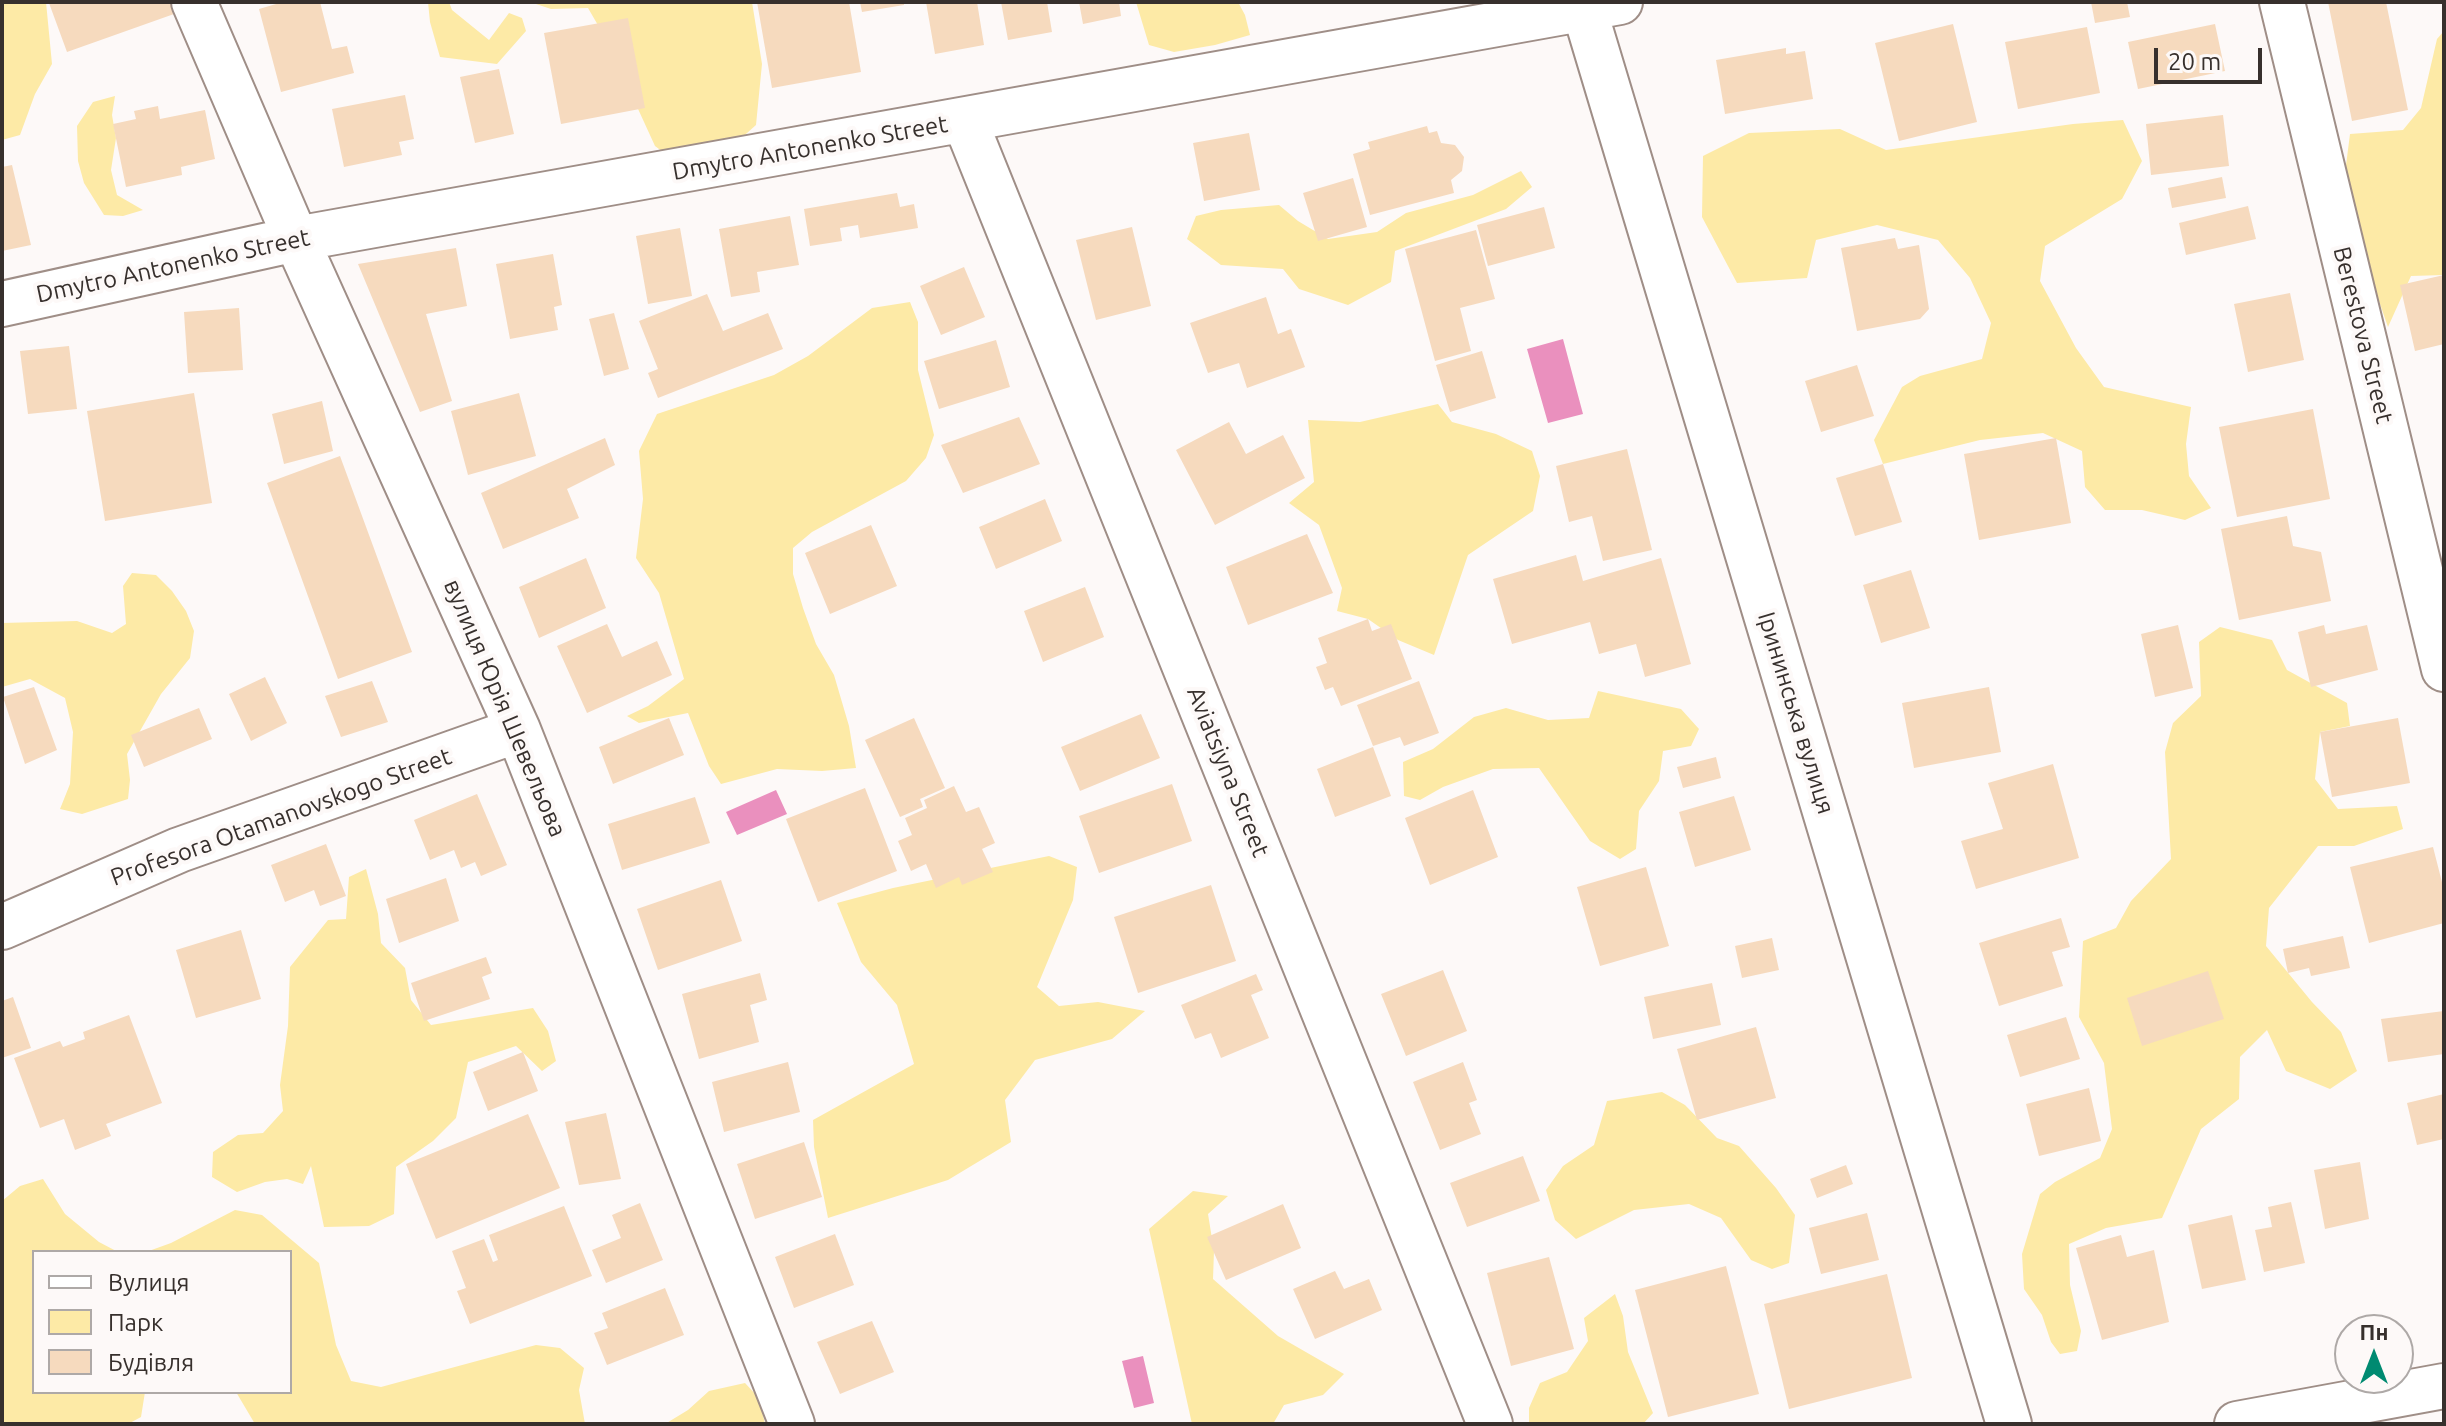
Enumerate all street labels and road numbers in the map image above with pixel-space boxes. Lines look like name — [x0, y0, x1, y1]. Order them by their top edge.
street label: Dmytro Antonenko Street — [670, 110, 950, 186]
street label: Dmytro Antonenko Street — [34, 223, 312, 309]
street label: Berestova Street — [2327, 244, 2399, 426]
street label: вулиця Юрія Шевельова — [438, 575, 572, 841]
street label: Ірининська вулиця — [1752, 608, 1840, 818]
street label: Aviatsiyna Street — [1181, 683, 1275, 861]
street label: Profesora Otamanovskogo Street — [107, 742, 455, 892]

